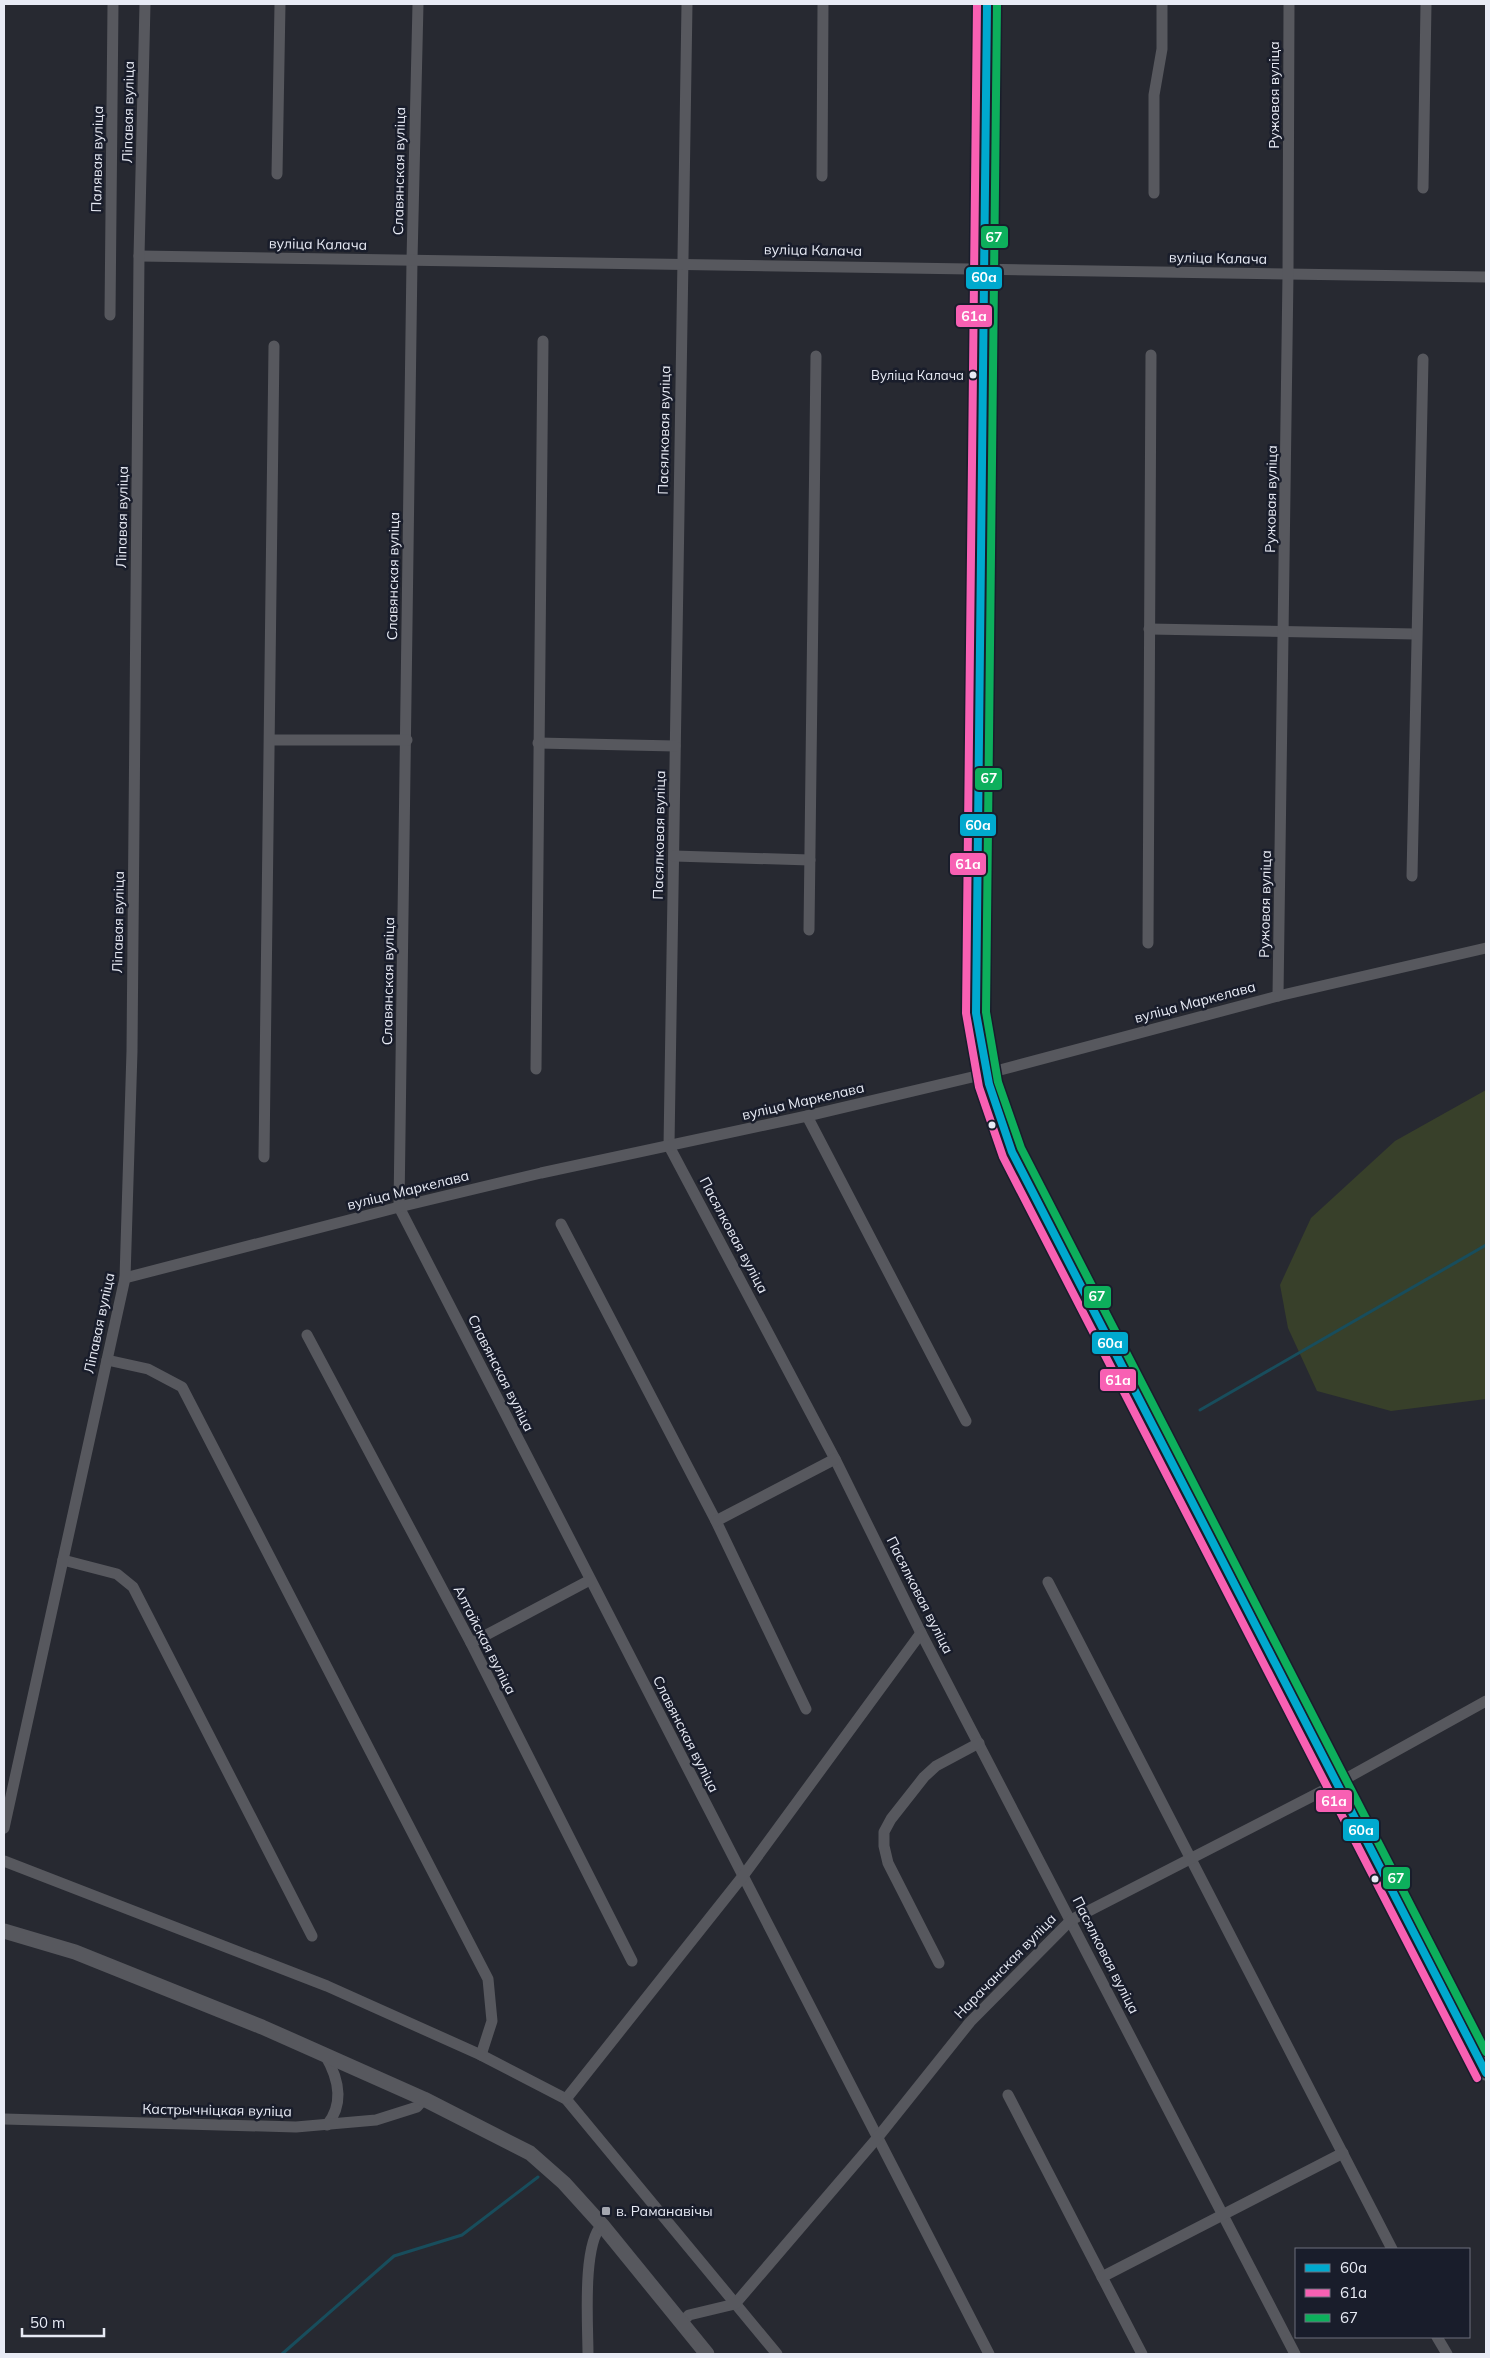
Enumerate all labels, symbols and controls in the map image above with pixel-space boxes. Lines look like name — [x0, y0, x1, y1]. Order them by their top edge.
street label: Ружовая вуліца — [1265, 41, 1283, 149]
street label: Ліпавая вуліца — [118, 61, 138, 163]
street label: Палявая вуліца — [87, 106, 107, 212]
street label: Славянская вуліца — [389, 107, 409, 235]
line badge: 67 — [980, 225, 1009, 249]
text: 67 — [986, 228, 1002, 246]
street label: вуліца Калача — [269, 234, 367, 254]
street label: вуліца Калача — [764, 240, 862, 260]
street label: вуліца Калача — [1169, 248, 1267, 268]
line badge: 60а — [965, 266, 1003, 290]
text: 60а — [971, 268, 997, 286]
line badge: 61а — [955, 304, 993, 328]
text: 61а — [961, 307, 987, 325]
street label: Пасялковая вуліца — [654, 365, 674, 495]
place label: Вуліца Калача — [871, 367, 964, 383]
marker: Вуліца Калача — [968, 370, 978, 380]
street label: Ружовая вуліца — [1261, 445, 1281, 553]
street label: Ліпавая вуліца — [112, 466, 132, 568]
street label: Славянская вуліца — [383, 512, 403, 640]
line badge: 67 — [974, 767, 1003, 791]
text: 67 — [981, 769, 997, 787]
street label: Пасялковая вуліца — [649, 770, 669, 900]
line badge: 60а — [959, 813, 997, 837]
text: 60а — [965, 816, 991, 834]
street label: Ружовая вуліца — [1255, 850, 1275, 958]
line badge: 61а — [949, 852, 987, 876]
text: 61а — [955, 855, 981, 873]
street label: Ліпавая вуліца — [108, 871, 128, 973]
street label: Славянская вуліца — [378, 917, 398, 1045]
street label: вуліца Маркелава — [1132, 977, 1258, 1027]
street label: вуліца Маркелава — [740, 1078, 866, 1124]
unlabelled marker — [987, 1120, 997, 1130]
street label: вуліца Маркелава — [345, 1166, 471, 1214]
street label: Пасялковая вуліца — [696, 1174, 772, 1296]
street label: Ліпавая вуліца — [80, 1271, 118, 1375]
line badge: 67 — [1083, 1285, 1112, 1309]
text: 67 — [1089, 1287, 1105, 1305]
street label: Славянская вуліца — [464, 1312, 538, 1434]
line badge: 60а — [1091, 1331, 1129, 1355]
text: 60а — [1097, 1334, 1123, 1352]
line badge: 61а — [1099, 1368, 1137, 1392]
text: 61а — [1105, 1371, 1131, 1389]
street label: Пасялковая вуліца — [883, 1533, 957, 1657]
street label: Алтайская вуліца — [450, 1582, 520, 1698]
street label: Славянская вуліца — [649, 1673, 723, 1795]
line badge: 61а — [1315, 1789, 1353, 1813]
text: 61а — [1321, 1792, 1347, 1810]
line badge: 60а — [1342, 1818, 1380, 1842]
text: 60а — [1348, 1821, 1374, 1839]
line badge: 67 — [1382, 1866, 1411, 1890]
text: 67 — [1388, 1869, 1404, 1887]
unlabelled marker — [1370, 1874, 1380, 1884]
street label: Пасялковая вуліца — [1069, 1893, 1143, 2017]
street label: Нарачанская вуліца — [950, 1910, 1060, 2022]
street label: Кастрычніцкая вуліца — [142, 2100, 292, 2120]
place label: в. Раманавічы — [616, 2202, 713, 2220]
marker: в. Раманавічы — [600, 2205, 612, 2217]
legend — [1295, 2248, 1470, 2338]
text: 60а — [1340, 2258, 1367, 2277]
text: 61а — [1340, 2283, 1367, 2302]
scale bar — [22, 2306, 105, 2338]
text: 67 — [1340, 2308, 1358, 2327]
text: 50 m — [30, 2313, 65, 2332]

